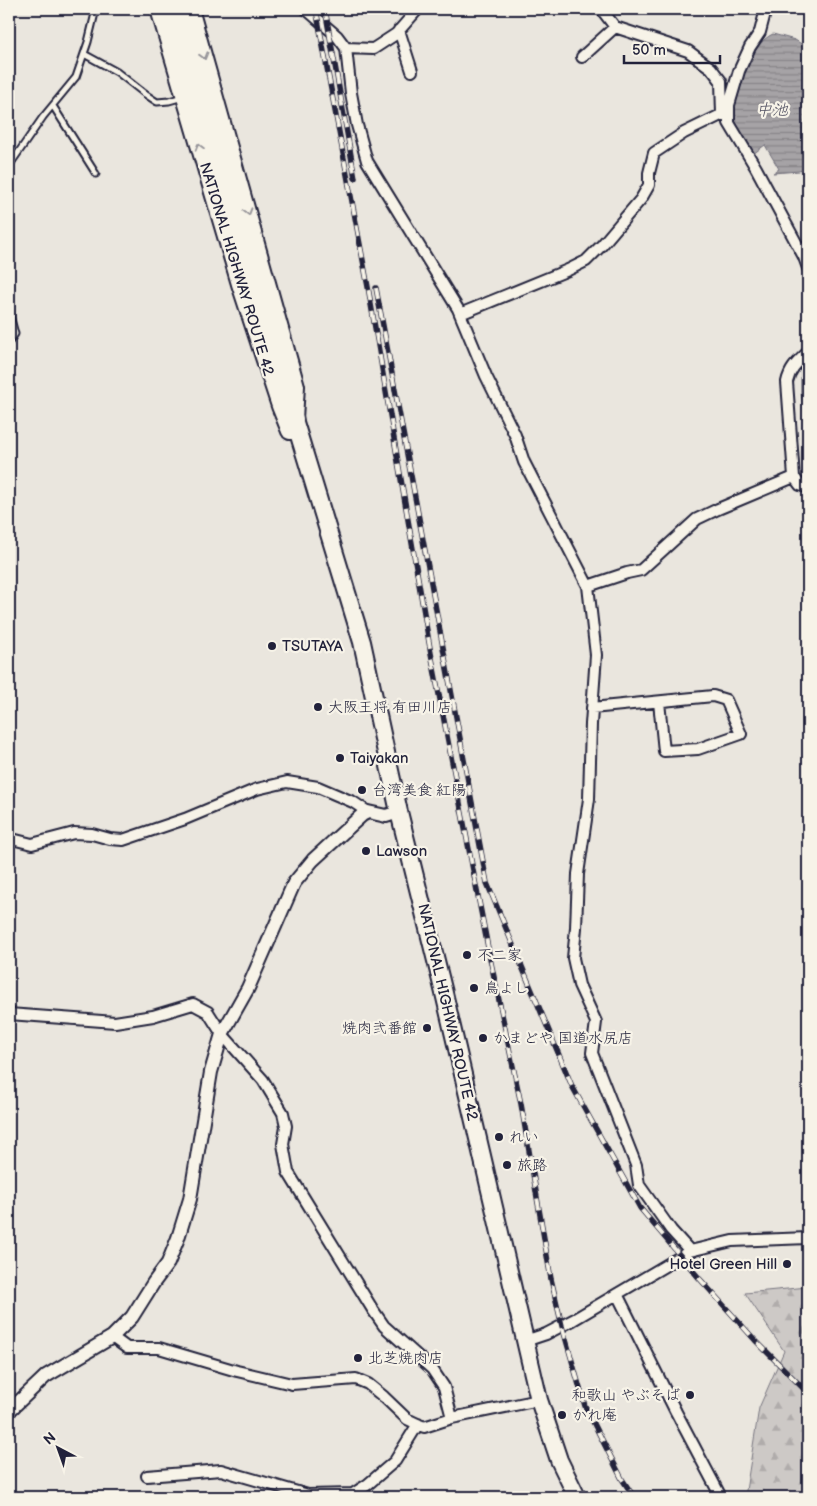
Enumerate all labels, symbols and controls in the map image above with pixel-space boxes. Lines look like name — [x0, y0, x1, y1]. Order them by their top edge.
scale bar — [624, 32, 721, 64]
text: 50 m — [632, 41, 666, 60]
one-way arrow — [198, 51, 208, 59]
water label: 中池 — [756, 101, 789, 120]
one-way arrow — [195, 143, 205, 151]
street label: NATIONAL HIGHWAY ROUTE 42 — [195, 160, 278, 378]
one-way arrow — [242, 208, 252, 216]
place label: TSUTAYA — [282, 637, 344, 656]
marker: TSUTAYA — [266, 640, 278, 652]
place label: 大阪王将 有田川店 — [328, 698, 452, 717]
marker: 大阪王将 有田川店 — [312, 701, 324, 713]
place label: Taiyakan — [350, 749, 408, 768]
marker: Taiyakan — [334, 752, 346, 764]
place label: 台湾美食 紅陽 — [372, 781, 466, 800]
marker: 台湾美食 紅陽 — [356, 784, 368, 796]
place label: Lawson — [376, 842, 427, 861]
marker: Lawson — [360, 845, 372, 857]
street label: NATIONAL HIGHWAY ROUTE 42 — [413, 902, 482, 1123]
place label: 不二家 — [477, 946, 522, 965]
marker: 不二家 — [461, 949, 473, 961]
place label: 鳥よし — [484, 979, 529, 998]
marker: 鳥よし — [468, 982, 480, 994]
place label: 焼肉弐番館 — [342, 1019, 417, 1038]
marker: 焼肉弐番館 — [421, 1022, 433, 1034]
place label: かまどや 国道水尻店 — [493, 1029, 633, 1048]
marker: かまどや 国道水尻店 — [477, 1032, 489, 1044]
place label: れい — [509, 1128, 539, 1147]
marker: れい — [493, 1131, 505, 1143]
place label: 旅路 — [517, 1156, 547, 1175]
marker: 旅路 — [501, 1159, 513, 1171]
place label: Hotel Green Hill — [669, 1255, 777, 1274]
marker: Hotel Green Hill — [781, 1258, 793, 1270]
place label: 北芝焼肉店 — [368, 1349, 443, 1368]
marker: 北芝焼肉店 — [352, 1352, 364, 1364]
place label: 和歌山 やぶそば — [572, 1386, 680, 1405]
marker: 和歌山 やぶそば — [684, 1389, 696, 1401]
place label: かれ庵 — [572, 1406, 617, 1425]
marker: かれ庵 — [556, 1409, 568, 1421]
north arrow — [32, 1424, 82, 1474]
text: N — [40, 1429, 59, 1448]

